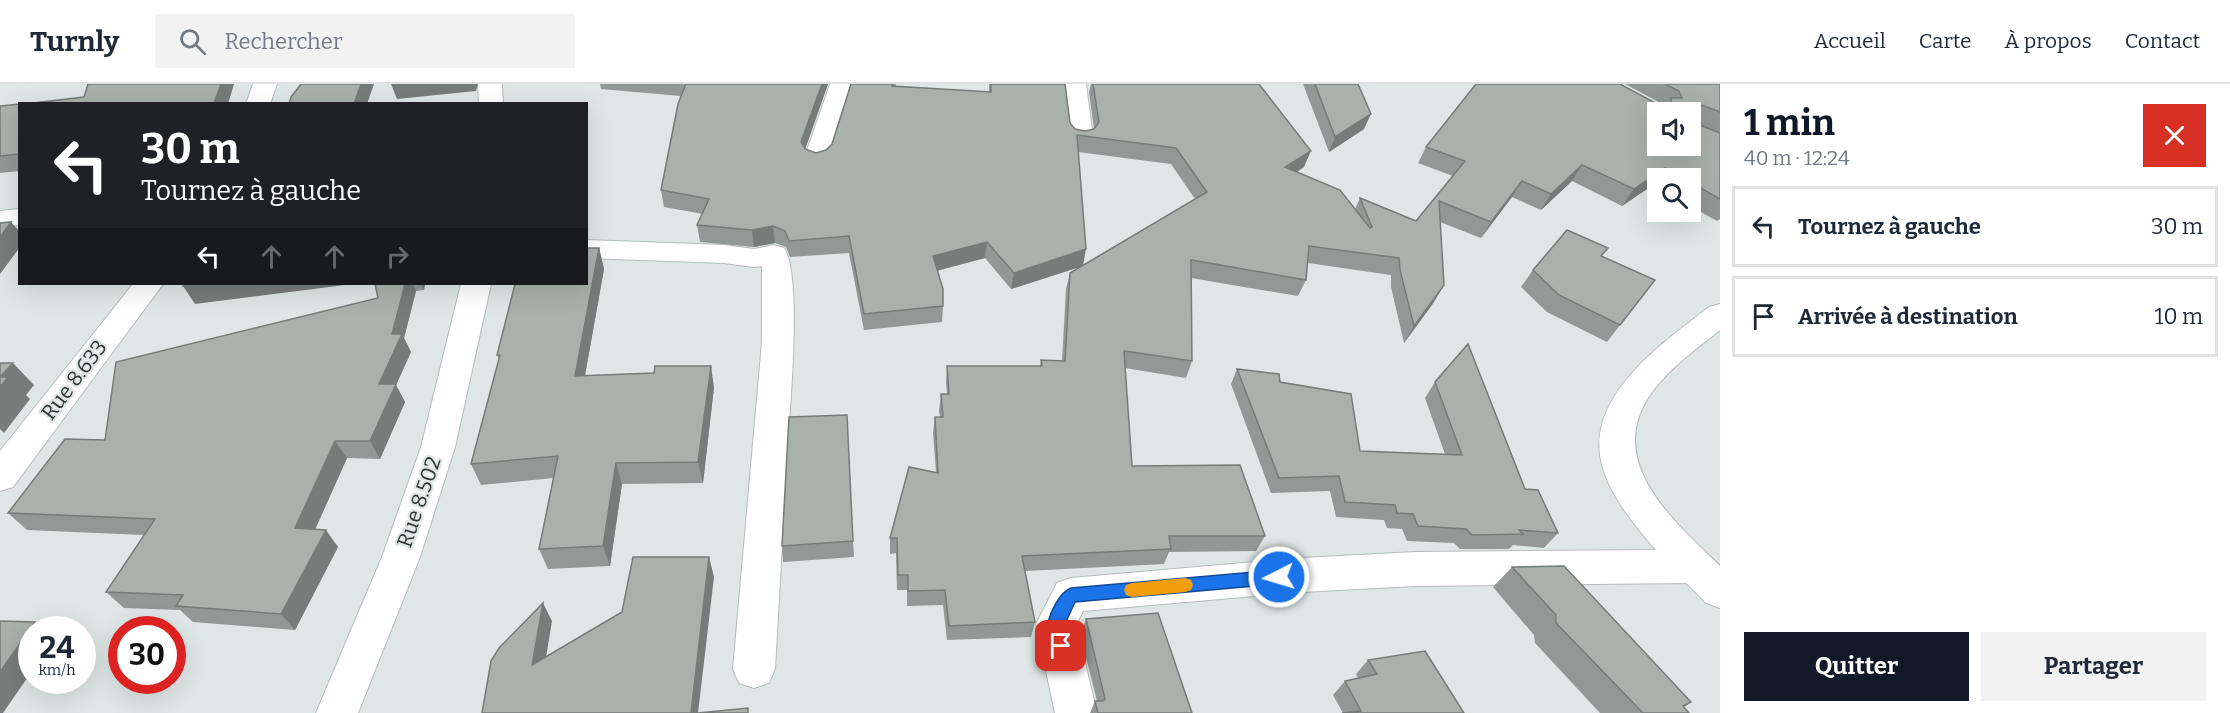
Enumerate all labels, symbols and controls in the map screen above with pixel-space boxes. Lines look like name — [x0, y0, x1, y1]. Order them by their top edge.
search box — [155, 14, 575, 68]
text: Turnly — [30, 25, 119, 58]
icon: search — [176, 25, 209, 58]
text: Rechercher — [224, 28, 343, 55]
text: Accueil — [1814, 28, 1886, 54]
text: Carte — [1919, 28, 1972, 54]
text: À propos — [2005, 28, 2092, 54]
text: Contact — [2125, 28, 2200, 54]
text: 1 min — [1744, 101, 1835, 145]
map controls — [1647, 102, 1701, 222]
button: sound — [1647, 102, 1701, 156]
button: close — [2143, 104, 2206, 167]
text: 30 m — [141, 124, 240, 174]
icon: left — [42, 126, 120, 204]
text: 40 m · 12:24 — [1744, 146, 1850, 170]
button: search — [1647, 168, 1701, 222]
text: Tournez à gauche — [141, 175, 361, 207]
icon: left — [1747, 210, 1780, 243]
text: Tournez à gauche — [1798, 213, 1981, 240]
text: 30 m — [2151, 213, 2203, 240]
icon: left — [192, 240, 225, 273]
icon: ahead — [255, 240, 288, 273]
icon: ahead — [318, 240, 351, 273]
icon: right — [381, 240, 414, 273]
icon: arrive — [1747, 300, 1780, 333]
text: Arrivée à destination — [1798, 303, 2018, 330]
text: 10 m — [2155, 303, 2203, 330]
street label: Rue 8.633 — [35, 335, 113, 425]
street label: Rue 8.502 — [391, 453, 447, 551]
position arrow — [1247, 545, 1311, 609]
speed limit sign: 30 — [108, 616, 186, 694]
pin — [1035, 620, 1086, 671]
icon: arrive — [1044, 629, 1077, 662]
text: 24 — [39, 630, 75, 666]
button: Quitter — [1744, 632, 1969, 701]
button: Partager — [1981, 632, 2206, 701]
text: km/h — [38, 661, 76, 679]

